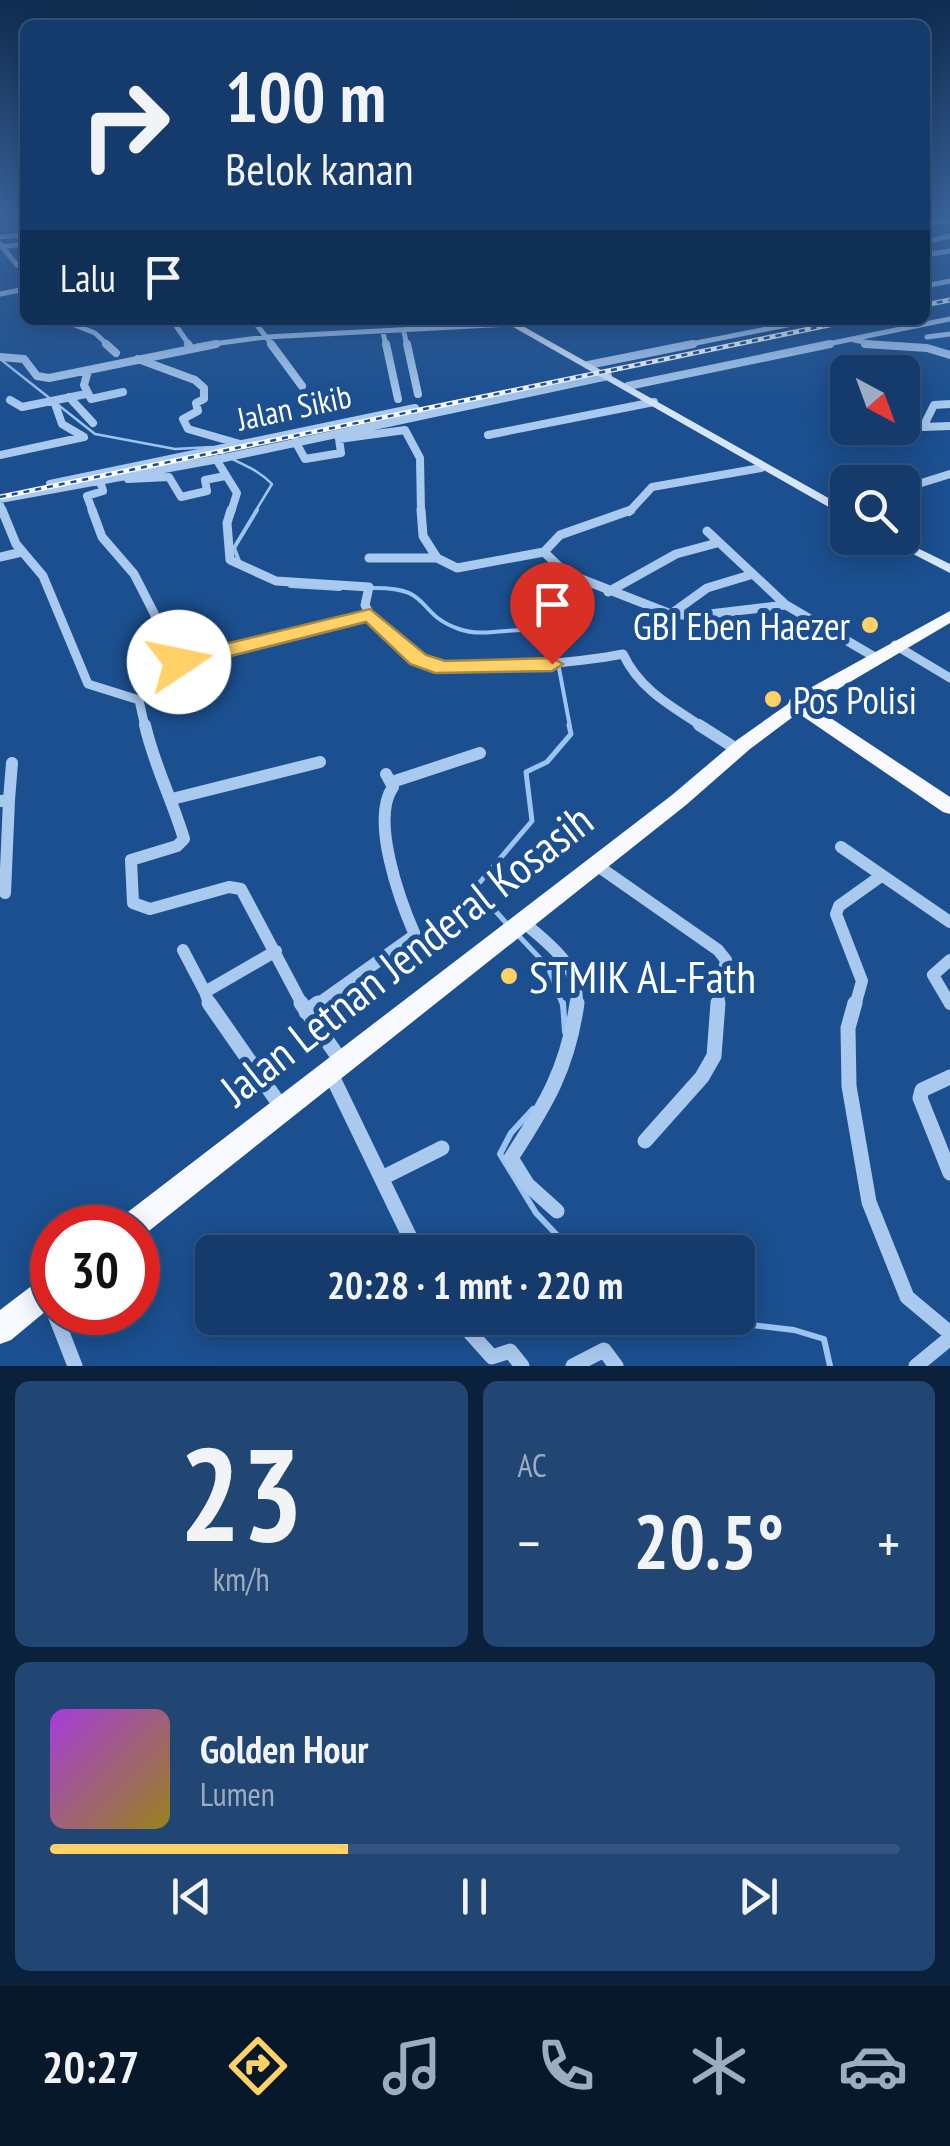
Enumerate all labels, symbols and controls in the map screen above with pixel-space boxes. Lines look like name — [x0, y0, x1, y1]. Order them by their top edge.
text: 100 m — [225, 51, 386, 141]
icon: right — [60, 60, 190, 190]
text: Belok kanan — [225, 139, 414, 197]
icon: arrive — [136, 250, 191, 305]
text: Lalu — [60, 253, 116, 302]
north arrow — [830, 355, 920, 445]
map controls — [830, 355, 920, 555]
street label: Jalan Sikib — [232, 374, 355, 440]
button: search — [830, 465, 920, 555]
pin — [510, 562, 595, 665]
icon: arrive — [525, 577, 580, 632]
place label: GBI Eben Haezer — [633, 601, 851, 650]
position arrow — [127, 610, 231, 714]
marker: GBI Eben Haezer — [859, 614, 881, 636]
place label: Pos Polisi — [793, 675, 917, 724]
marker: Pos Polisi — [762, 688, 784, 710]
street label: Jalan Letnan Jenderal Kosasih — [207, 791, 604, 1119]
place label: STMIK AL-Fath — [529, 947, 756, 1005]
marker: STMIK AL-Fath — [498, 965, 520, 987]
speed limit sign: 30 — [30, 1205, 160, 1335]
text: 20:28 · 1 mnt · 220 m — [327, 1260, 623, 1309]
text: 23 — [179, 1409, 303, 1577]
text: AC — [518, 1444, 547, 1486]
text: 20.5° — [633, 1493, 784, 1590]
text: − — [518, 1507, 540, 1578]
text: + — [877, 1507, 900, 1578]
text: km/h — [213, 1558, 270, 1600]
text: Golden Hour — [200, 1724, 369, 1773]
text: Lumen — [200, 1773, 275, 1815]
icon: previous — [164, 1869, 219, 1924]
icon: pause — [447, 1869, 502, 1924]
icon: next — [731, 1869, 786, 1924]
icon: directions — [223, 2031, 293, 2101]
icon: music — [377, 2031, 447, 2101]
icon: phone — [531, 2031, 601, 2101]
icon: climate — [684, 2031, 754, 2101]
icon: car — [838, 2031, 908, 2101]
text: 20:27 — [42, 2037, 139, 2095]

